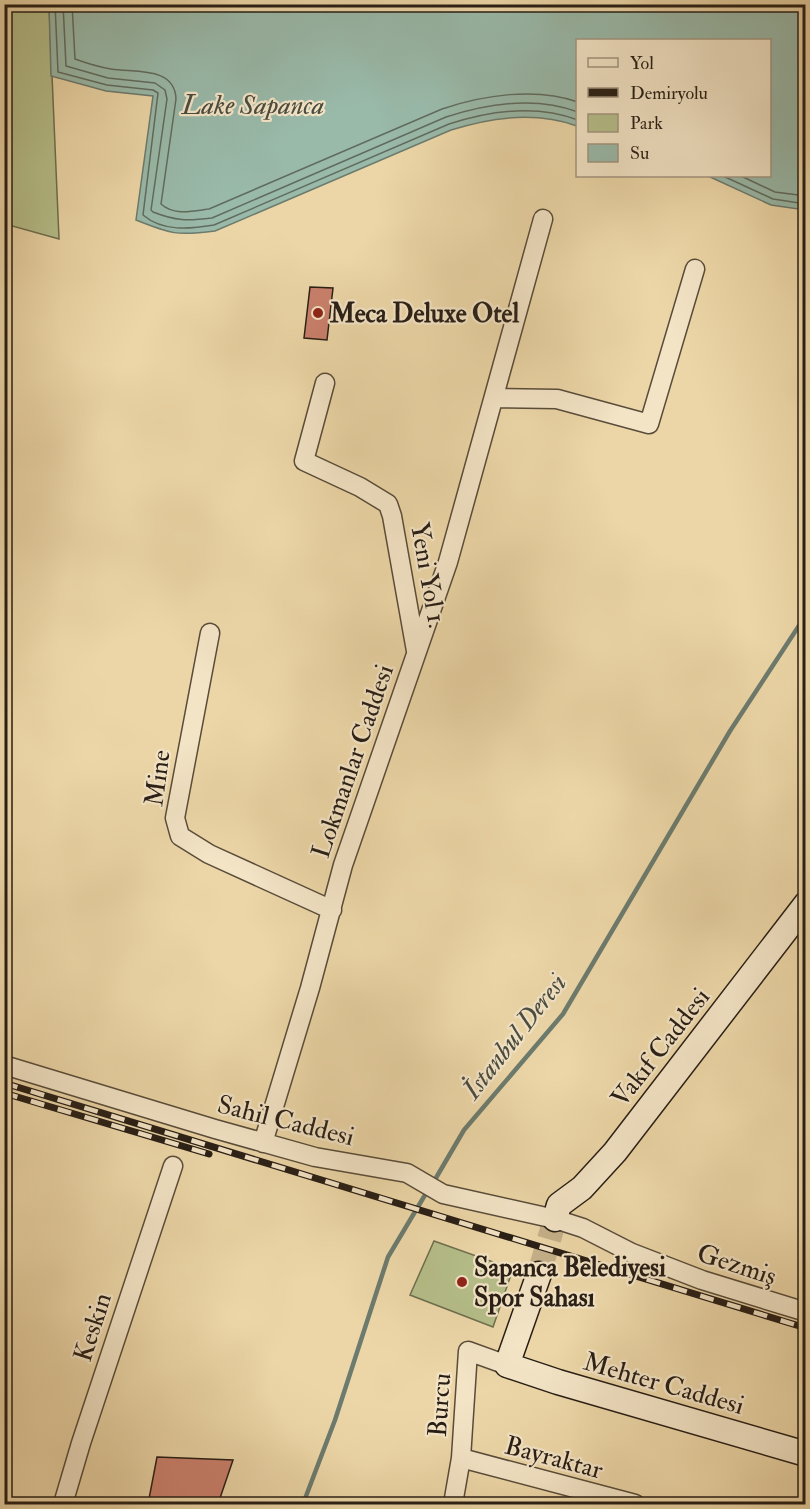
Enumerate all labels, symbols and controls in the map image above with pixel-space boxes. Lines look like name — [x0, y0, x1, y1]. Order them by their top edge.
legend — [576, 39, 771, 177]
text: Yol — [630, 52, 654, 75]
text: Demiryolu — [630, 82, 708, 105]
water label: Lake Sapanca — [181, 89, 324, 122]
text: Park — [630, 112, 663, 135]
text: Su — [630, 142, 649, 165]
place label: Meca Deluxe Otel — [329, 298, 519, 330]
marker: Meca Deluxe Otel — [311, 306, 325, 320]
street label: Yeni Yol 1. — [403, 520, 453, 630]
street label: Lokmanlar Caddesi — [305, 660, 401, 862]
street label: Mine — [138, 748, 178, 808]
water label: İstanbul Deresi — [454, 967, 574, 1107]
street label: Vakıf Caddesi — [604, 982, 717, 1113]
street label: Sahil Caddesi — [214, 1089, 358, 1153]
street label: Gezmiş — [693, 1237, 780, 1293]
place label: Sapanca Belediyesi Spor Sahası — [474, 1252, 666, 1315]
marker: Sapanca Belediyesi Spor Sahası — [455, 1275, 469, 1289]
street label: Keskin — [67, 1289, 119, 1366]
street label: Mehter Caddesi — [580, 1346, 748, 1422]
street label: Burcu — [422, 1372, 458, 1438]
street label: Bayraktar — [501, 1430, 607, 1486]

